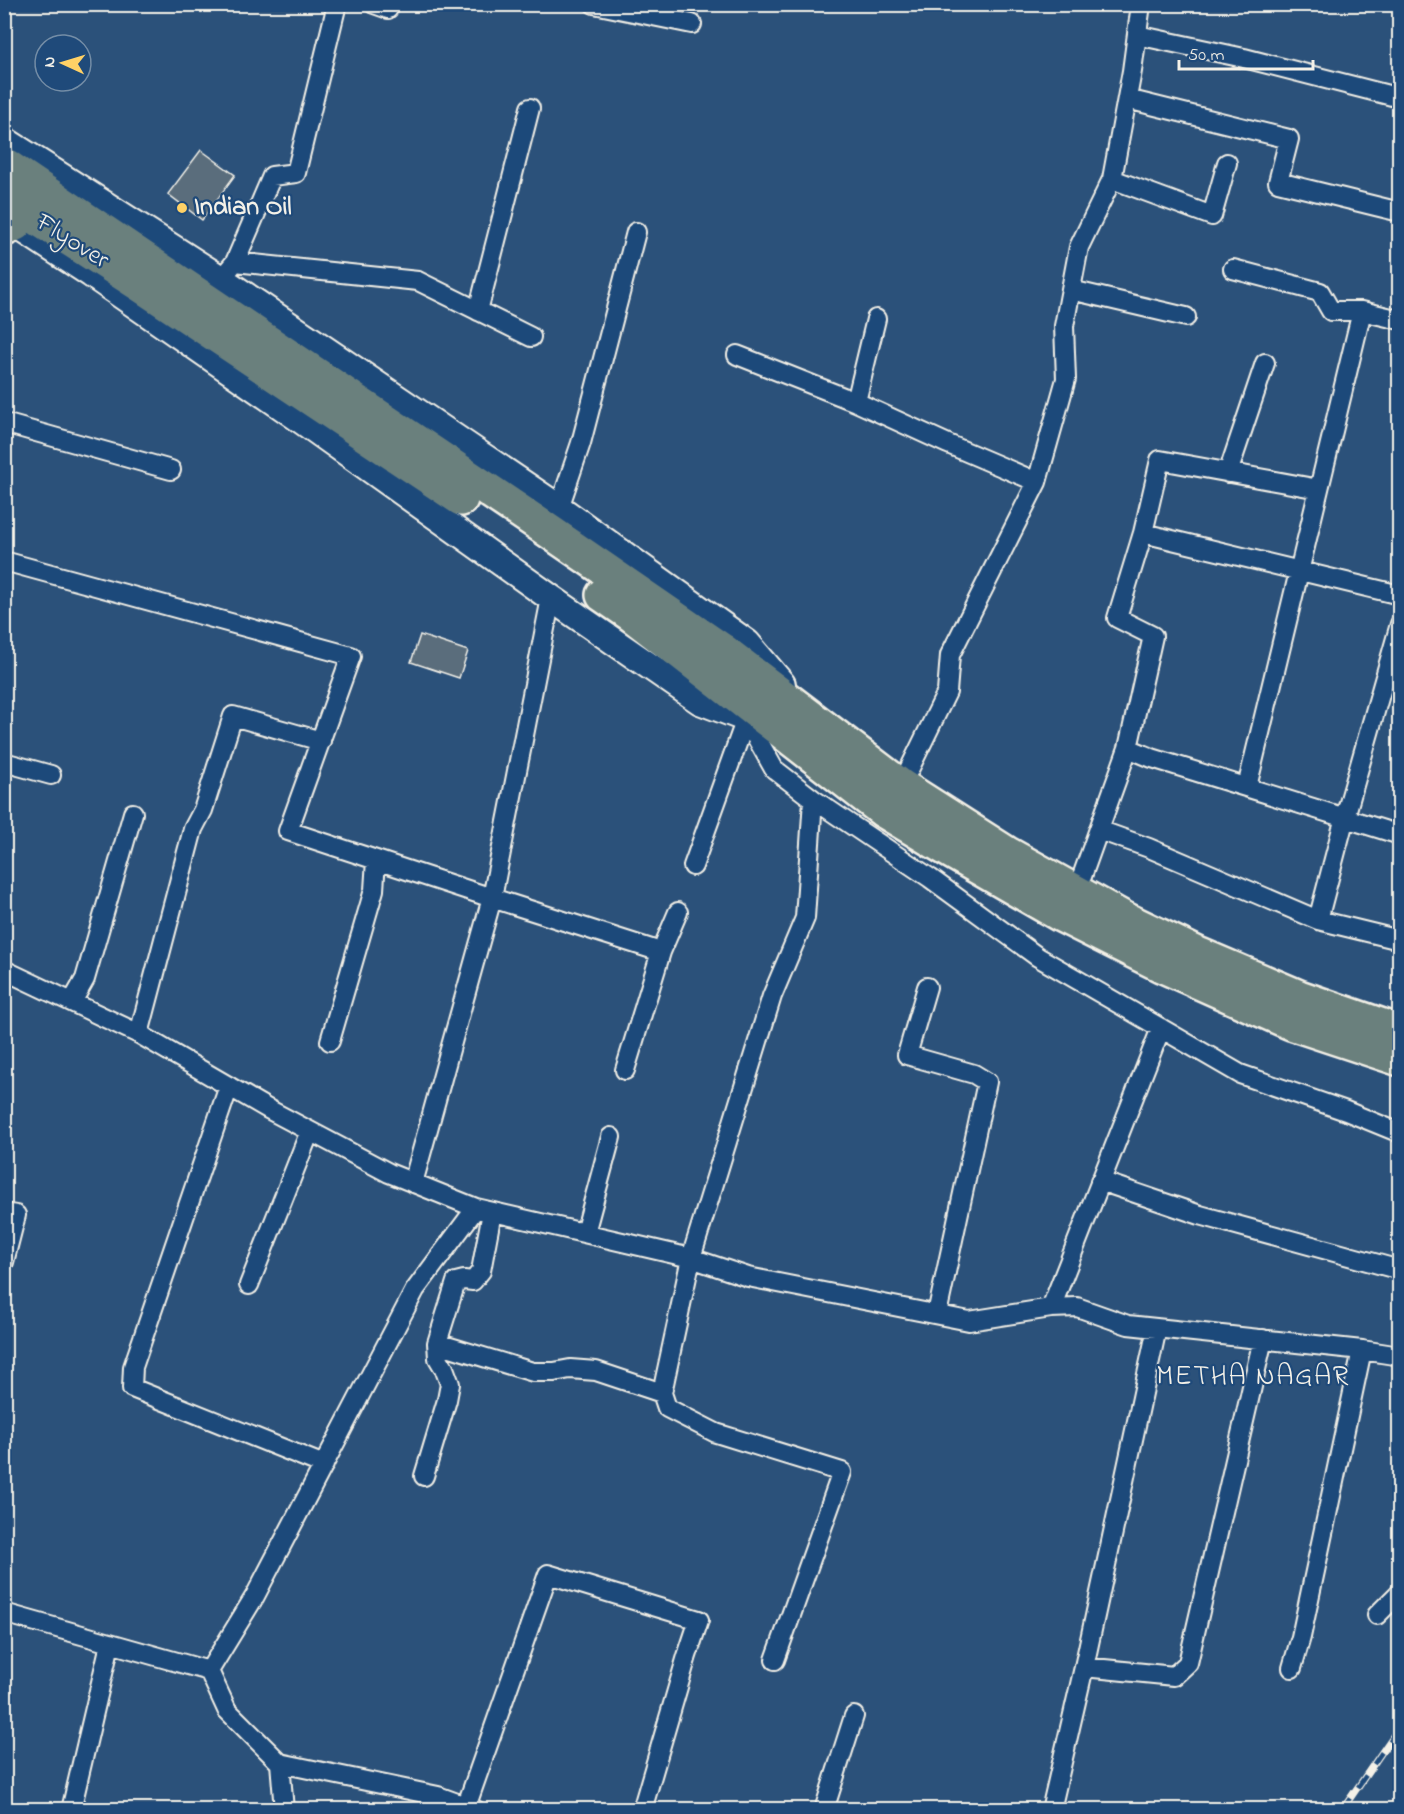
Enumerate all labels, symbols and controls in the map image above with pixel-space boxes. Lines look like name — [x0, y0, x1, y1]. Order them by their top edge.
north arrow — [33, 33, 93, 93]
scale bar — [1179, 33, 1312, 71]
text: 50 m — [1188, 43, 1225, 69]
text: N — [38, 56, 62, 68]
place label: Indian Oil — [194, 189, 292, 227]
marker: Indian Oil — [175, 201, 189, 215]
street label: Flyover — [27, 204, 117, 280]
district label: METHA NAGAR — [1156, 1357, 1350, 1398]

